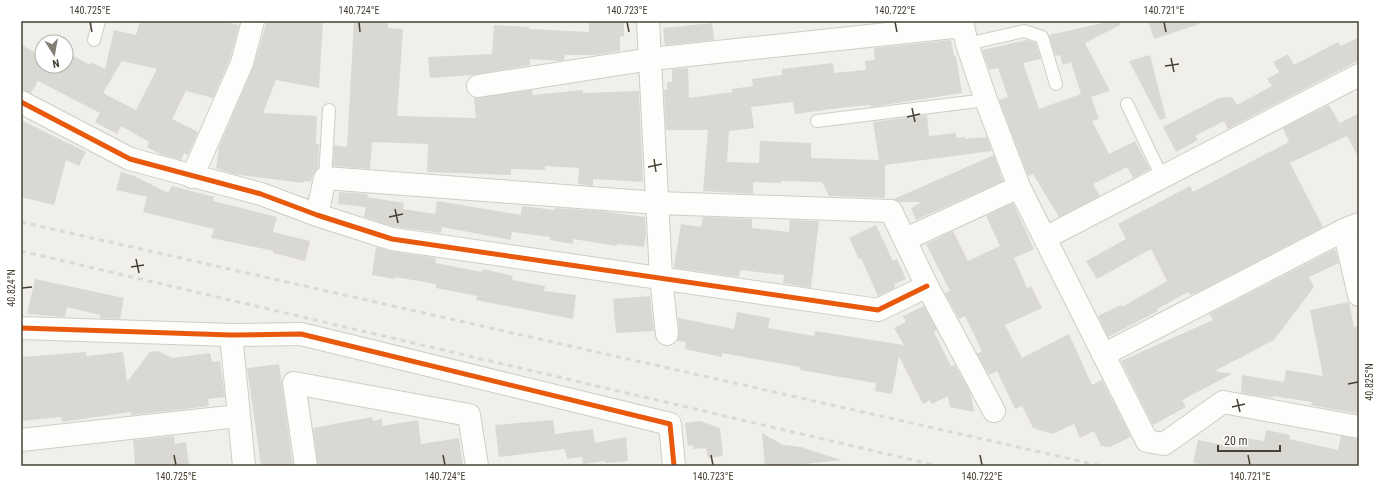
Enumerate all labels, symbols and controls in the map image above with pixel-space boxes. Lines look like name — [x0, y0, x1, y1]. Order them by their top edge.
text: 140.725°E — [70, 5, 111, 16]
text: 140.724°E — [339, 5, 380, 16]
text: 140.723°E — [607, 5, 648, 16]
text: 140.722°E — [875, 5, 916, 16]
text: 140.721°E — [1144, 5, 1185, 16]
north arrow — [34, 34, 74, 74]
text: N — [51, 56, 60, 70]
text: 40.824°N — [6, 269, 17, 307]
text: 40.825°N — [1364, 363, 1375, 401]
scale bar — [1218, 427, 1280, 453]
text: 20 m — [1224, 434, 1248, 448]
text: 140.725°E — [156, 471, 197, 482]
text: 140.724°E — [425, 471, 466, 482]
text: 140.723°E — [693, 471, 734, 482]
text: 140.722°E — [962, 471, 1003, 482]
text: 140.721°E — [1230, 471, 1271, 482]

